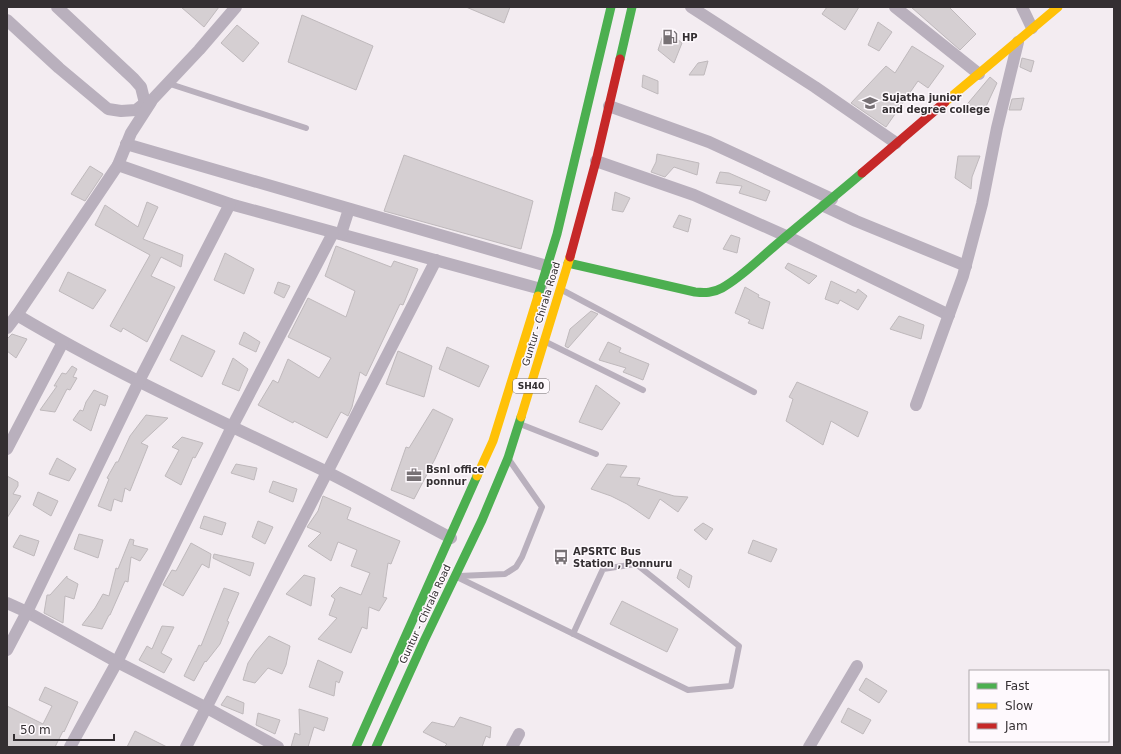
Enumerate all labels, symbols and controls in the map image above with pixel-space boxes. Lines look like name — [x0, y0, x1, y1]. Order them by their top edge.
fuel station icon: HP — [661, 28, 679, 46]
place label: HP — [682, 32, 698, 43]
place label: Sujatha junior and degree college — [882, 92, 990, 115]
school or university icon: Sujatha junior and degree college — [861, 94, 879, 112]
street label: Guntur - Chirala Road — [520, 261, 562, 367]
road number: SH40 — [513, 379, 549, 393]
place label: Bsnl office ponnur — [426, 464, 485, 487]
office icon: Bsnl office ponnur — [405, 466, 423, 484]
place label: APSRTC Bus Station , Ponnuru — [573, 546, 672, 569]
bus stop icon: APSRTC Bus Station , Ponnuru — [552, 548, 570, 566]
street label: Guntur - Chirala Road — [397, 563, 453, 665]
legend — [969, 670, 1109, 742]
text: Fast — [1005, 679, 1029, 693]
text: Slow — [1005, 699, 1033, 713]
scale bar — [14, 716, 114, 742]
text: Jam — [1004, 719, 1028, 733]
text: 50 m — [20, 723, 51, 737]

